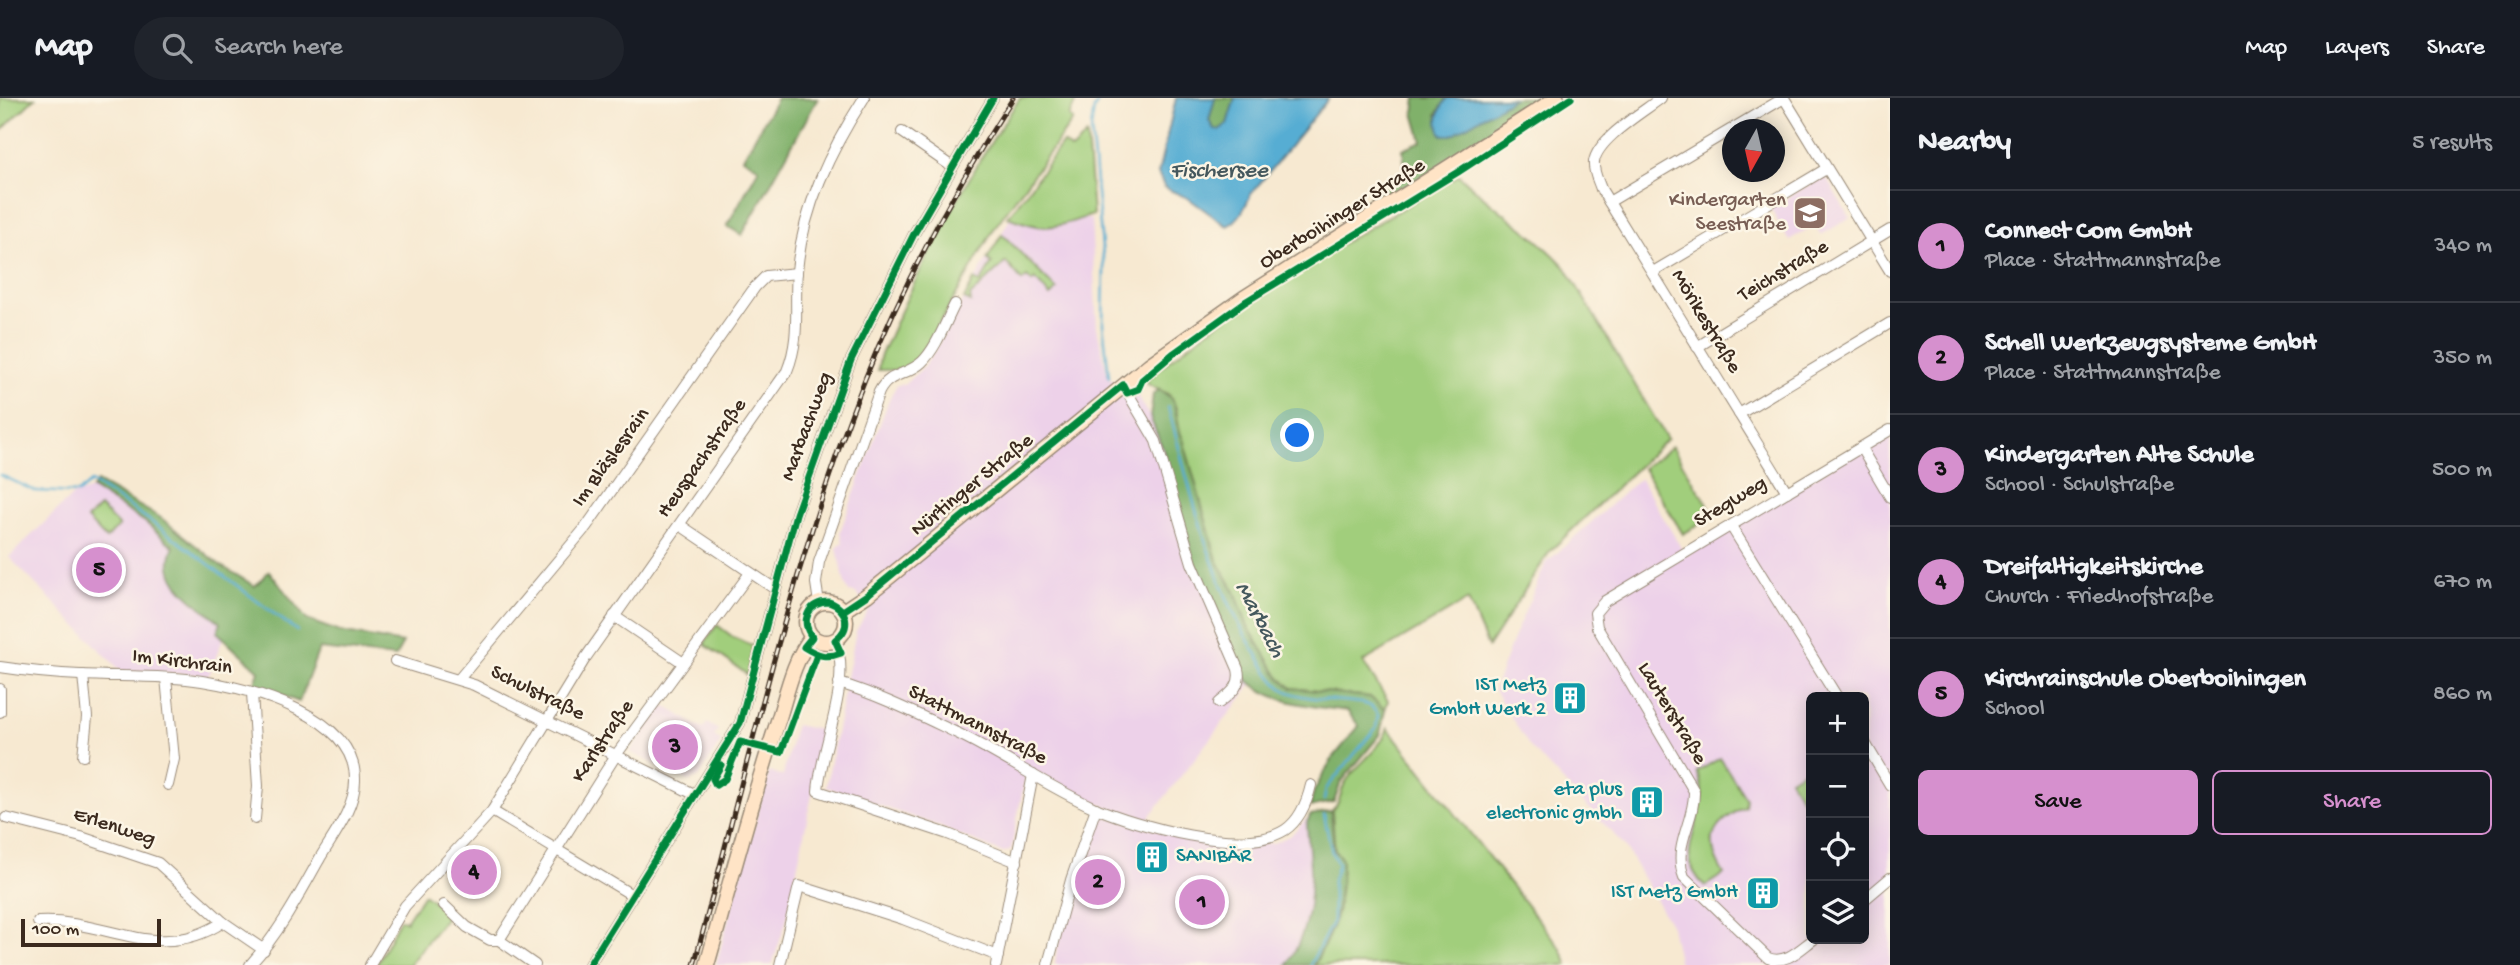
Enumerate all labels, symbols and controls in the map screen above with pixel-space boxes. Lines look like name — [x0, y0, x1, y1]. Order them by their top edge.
search box — [134, 17, 624, 80]
text: Map — [35, 29, 92, 67]
icon: search — [158, 29, 196, 67]
text: Search here — [214, 33, 343, 64]
text: Map — [2245, 34, 2287, 63]
text: Layers — [2325, 34, 2389, 63]
text: Share — [2427, 34, 2485, 63]
north arrow — [1722, 119, 1785, 182]
text: Nearby — [1918, 126, 2011, 161]
text: 5 results — [2412, 130, 2492, 157]
street label: Oberboihinger Straße — [1256, 153, 1431, 276]
water label: Fischersee — [1170, 158, 1269, 185]
place label: Kindergarten Seestraße — [1669, 189, 1787, 238]
school or university icon: Kindergarten Seestraße — [1791, 194, 1829, 232]
text: Connect Com GmbH — [1985, 217, 2192, 248]
text: 1 — [1936, 233, 1946, 260]
text: 340 m — [2434, 233, 2492, 260]
street label: Teichstraße — [1733, 235, 1835, 309]
text: Place · Stattmannstraße — [1985, 248, 2221, 275]
street label: Mörikestraße — [1664, 266, 1746, 379]
text: Schell Werkzeugsysteme GmbH — [1985, 329, 2317, 360]
text: 2 — [1935, 345, 1947, 372]
text: 350 m — [2433, 345, 2492, 372]
text: Place · Stattmannstraße — [1985, 360, 2221, 387]
street label: Marbachweg — [777, 369, 839, 485]
street label: Heuspachstraße — [653, 394, 754, 523]
street label: Im Bläslesrain — [568, 404, 656, 512]
your location — [1280, 418, 1314, 452]
street label: Nürtinger Straße — [907, 428, 1040, 543]
text: Kindergarten Alte Schule — [1985, 441, 2254, 472]
text: 3 — [1935, 457, 1947, 484]
text: 500 m — [2432, 457, 2492, 484]
street label: Stegweg — [1690, 472, 1772, 534]
text: School · Schulstraße — [1985, 472, 2174, 499]
pin: 5 — [76, 544, 122, 596]
text: Dreifaltigkeitskirche — [1985, 553, 2203, 584]
text: 4 — [1936, 569, 1946, 596]
text: 670 m — [2434, 569, 2492, 596]
water label: Marbach — [1228, 577, 1290, 663]
text: Church · Friedhofstraße — [1985, 584, 2213, 611]
street label: Im Kirchrain — [131, 644, 233, 682]
street label: Lauterstraße — [1631, 658, 1712, 771]
street label: Schulstraße — [486, 660, 589, 728]
text: Kirchrainschule Oberboihingen — [1985, 665, 2306, 696]
place label: IST Metz GmbH Werk 2 — [1429, 674, 1547, 723]
building icon: IST Metz GmbH Werk 2 — [1551, 679, 1589, 717]
street label: Stattmannstraße — [903, 680, 1052, 772]
text: 5 — [1935, 681, 1947, 708]
text: 860 m — [2433, 681, 2492, 708]
map controls — [1806, 692, 1869, 944]
button: + — [1806, 692, 1869, 755]
street label: Karlstraße — [567, 695, 641, 788]
text: School — [1985, 696, 2045, 723]
pin: 3 — [652, 721, 698, 773]
button: − — [1806, 755, 1869, 818]
button: Save — [1918, 770, 2198, 835]
button: Share — [2212, 770, 2492, 835]
place label: eta plus electronic gmbh — [1486, 778, 1623, 827]
building icon: eta plus electronic gmbh — [1628, 783, 1666, 821]
street label: Erlenweg — [70, 803, 158, 853]
button: locate — [1806, 818, 1869, 881]
building icon: SANIBÄR — [1133, 838, 1171, 876]
place label: SANIBÄR — [1176, 845, 1252, 870]
pin: 4 — [451, 846, 497, 898]
pin: 2 — [1075, 856, 1121, 908]
building icon: IST Metz GmbH — [1744, 874, 1782, 912]
pin: 1 — [1179, 876, 1225, 928]
place label: IST Metz GmbH — [1611, 881, 1739, 906]
button: layers — [1806, 881, 1869, 944]
scale bar — [21, 916, 161, 948]
text: 100 m — [32, 919, 79, 942]

